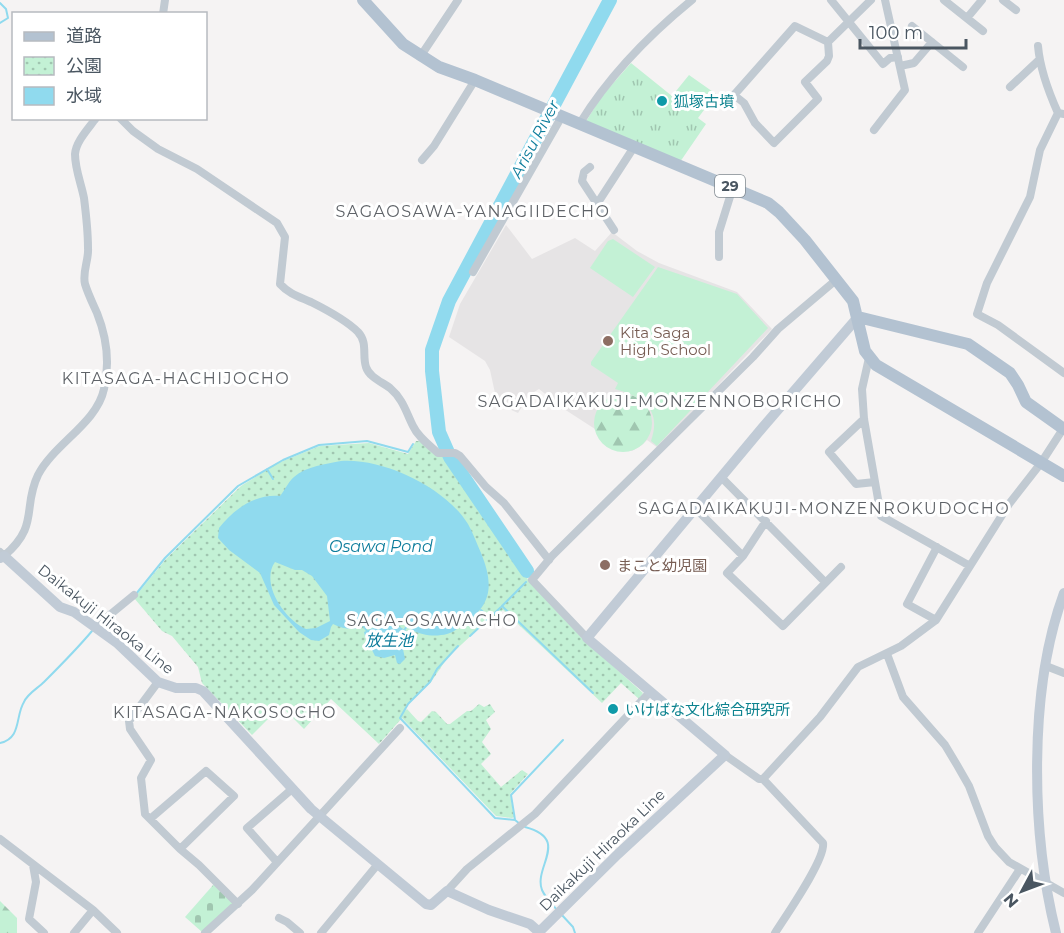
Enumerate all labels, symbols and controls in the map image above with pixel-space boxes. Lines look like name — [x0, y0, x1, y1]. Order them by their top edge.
legend — [12, 12, 207, 120]
scale bar — [860, 12, 966, 50]
text: 100 m — [869, 22, 923, 44]
text: 道路 — [66, 25, 102, 47]
text: 公園 — [66, 55, 102, 77]
text: 水域 — [66, 85, 102, 107]
place label: 狐塚古墳 — [674, 92, 734, 111]
marker: 狐塚古墳 — [655, 94, 669, 108]
water label: Arisu River — [506, 96, 564, 182]
road number: 29 — [715, 175, 745, 197]
district label: SAGAOSAWA-YANAGIIDECHO — [336, 202, 610, 221]
place label: Kita Saga High School — [620, 323, 711, 359]
marker: Kita Saga High School — [601, 334, 615, 348]
district label: KITASAGA-HACHIJOCHO — [62, 369, 290, 388]
district label: SAGADAIKAKUJI-MONZENNOBORICHO — [477, 392, 843, 411]
district label: SAGADAIKAKUJI-MONZENROKUDOCHO — [638, 499, 1010, 518]
water label: Osawa Pond — [329, 537, 433, 556]
place label: まこと幼児園 — [617, 556, 707, 575]
marker: まこと幼児園 — [598, 558, 612, 572]
street label: Daikakuji Hiraoka Line — [34, 560, 178, 678]
district label: SAGA-OSAWACHO — [347, 611, 517, 630]
water label: 放生池 — [365, 631, 415, 650]
place label: いけばな文化綜合研究所 — [625, 700, 790, 719]
marker: いけばな文化綜合研究所 — [606, 702, 620, 716]
district label: KITASAGA-NAKOSOCHO — [113, 703, 337, 722]
street label: Daikakuji Hiraoka Line — [535, 785, 669, 915]
north arrow — [992, 861, 1052, 921]
text: N — [1000, 889, 1022, 912]

